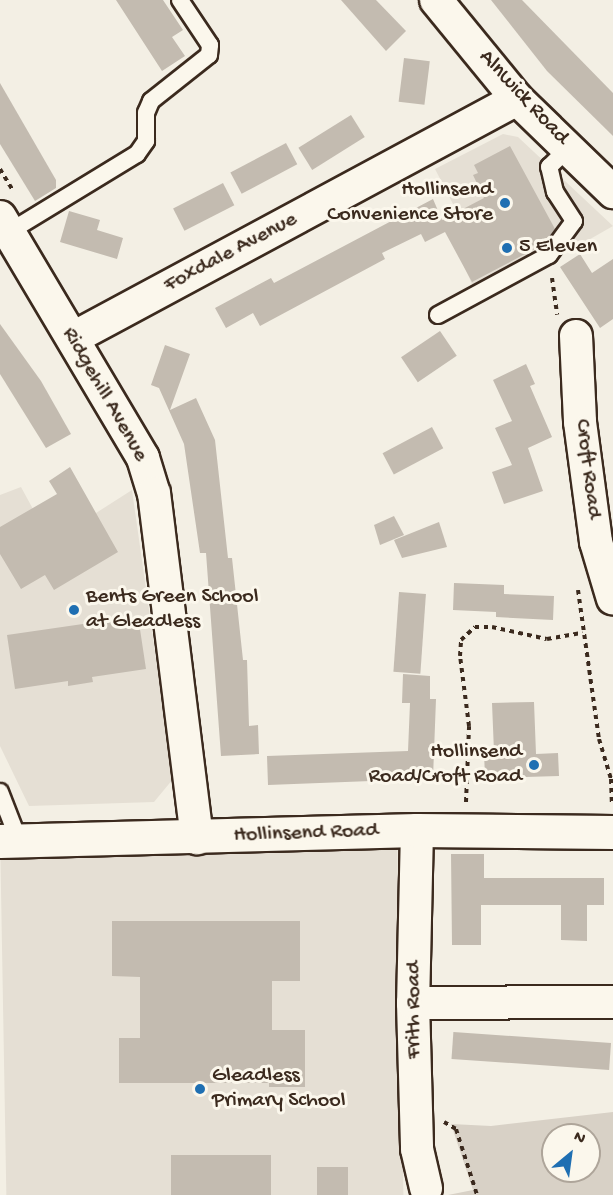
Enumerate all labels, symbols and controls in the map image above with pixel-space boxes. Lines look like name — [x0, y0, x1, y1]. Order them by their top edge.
street label: Alnwick Road — [472, 45, 574, 151]
place label: Hollinsend Convenience Store — [327, 177, 493, 228]
marker: Hollinsend Convenience Store — [498, 196, 512, 210]
street label: Foxdale Avenue — [160, 207, 302, 299]
place label: 5 Eleven — [519, 235, 597, 261]
marker: 5 Eleven — [500, 241, 514, 255]
street label: Ridgehill Avenue — [55, 323, 153, 467]
street label: Croft Road — [568, 418, 606, 520]
place label: Bents Green School at Gleadless — [86, 584, 259, 636]
marker: Bents Green School at Gleadless — [67, 603, 81, 617]
place label: Hollinsend Road/Croft Road — [369, 739, 522, 790]
marker: Hollinsend Road/Croft Road — [527, 758, 541, 772]
street label: Hollinsend Road — [233, 818, 379, 850]
street label: Frith Road — [402, 961, 428, 1059]
place label: Gleadless Primary School — [212, 1063, 346, 1114]
marker: Gleadless Primary School — [193, 1082, 207, 1096]
north arrow — [541, 1123, 601, 1183]
text: N — [570, 1128, 588, 1149]

